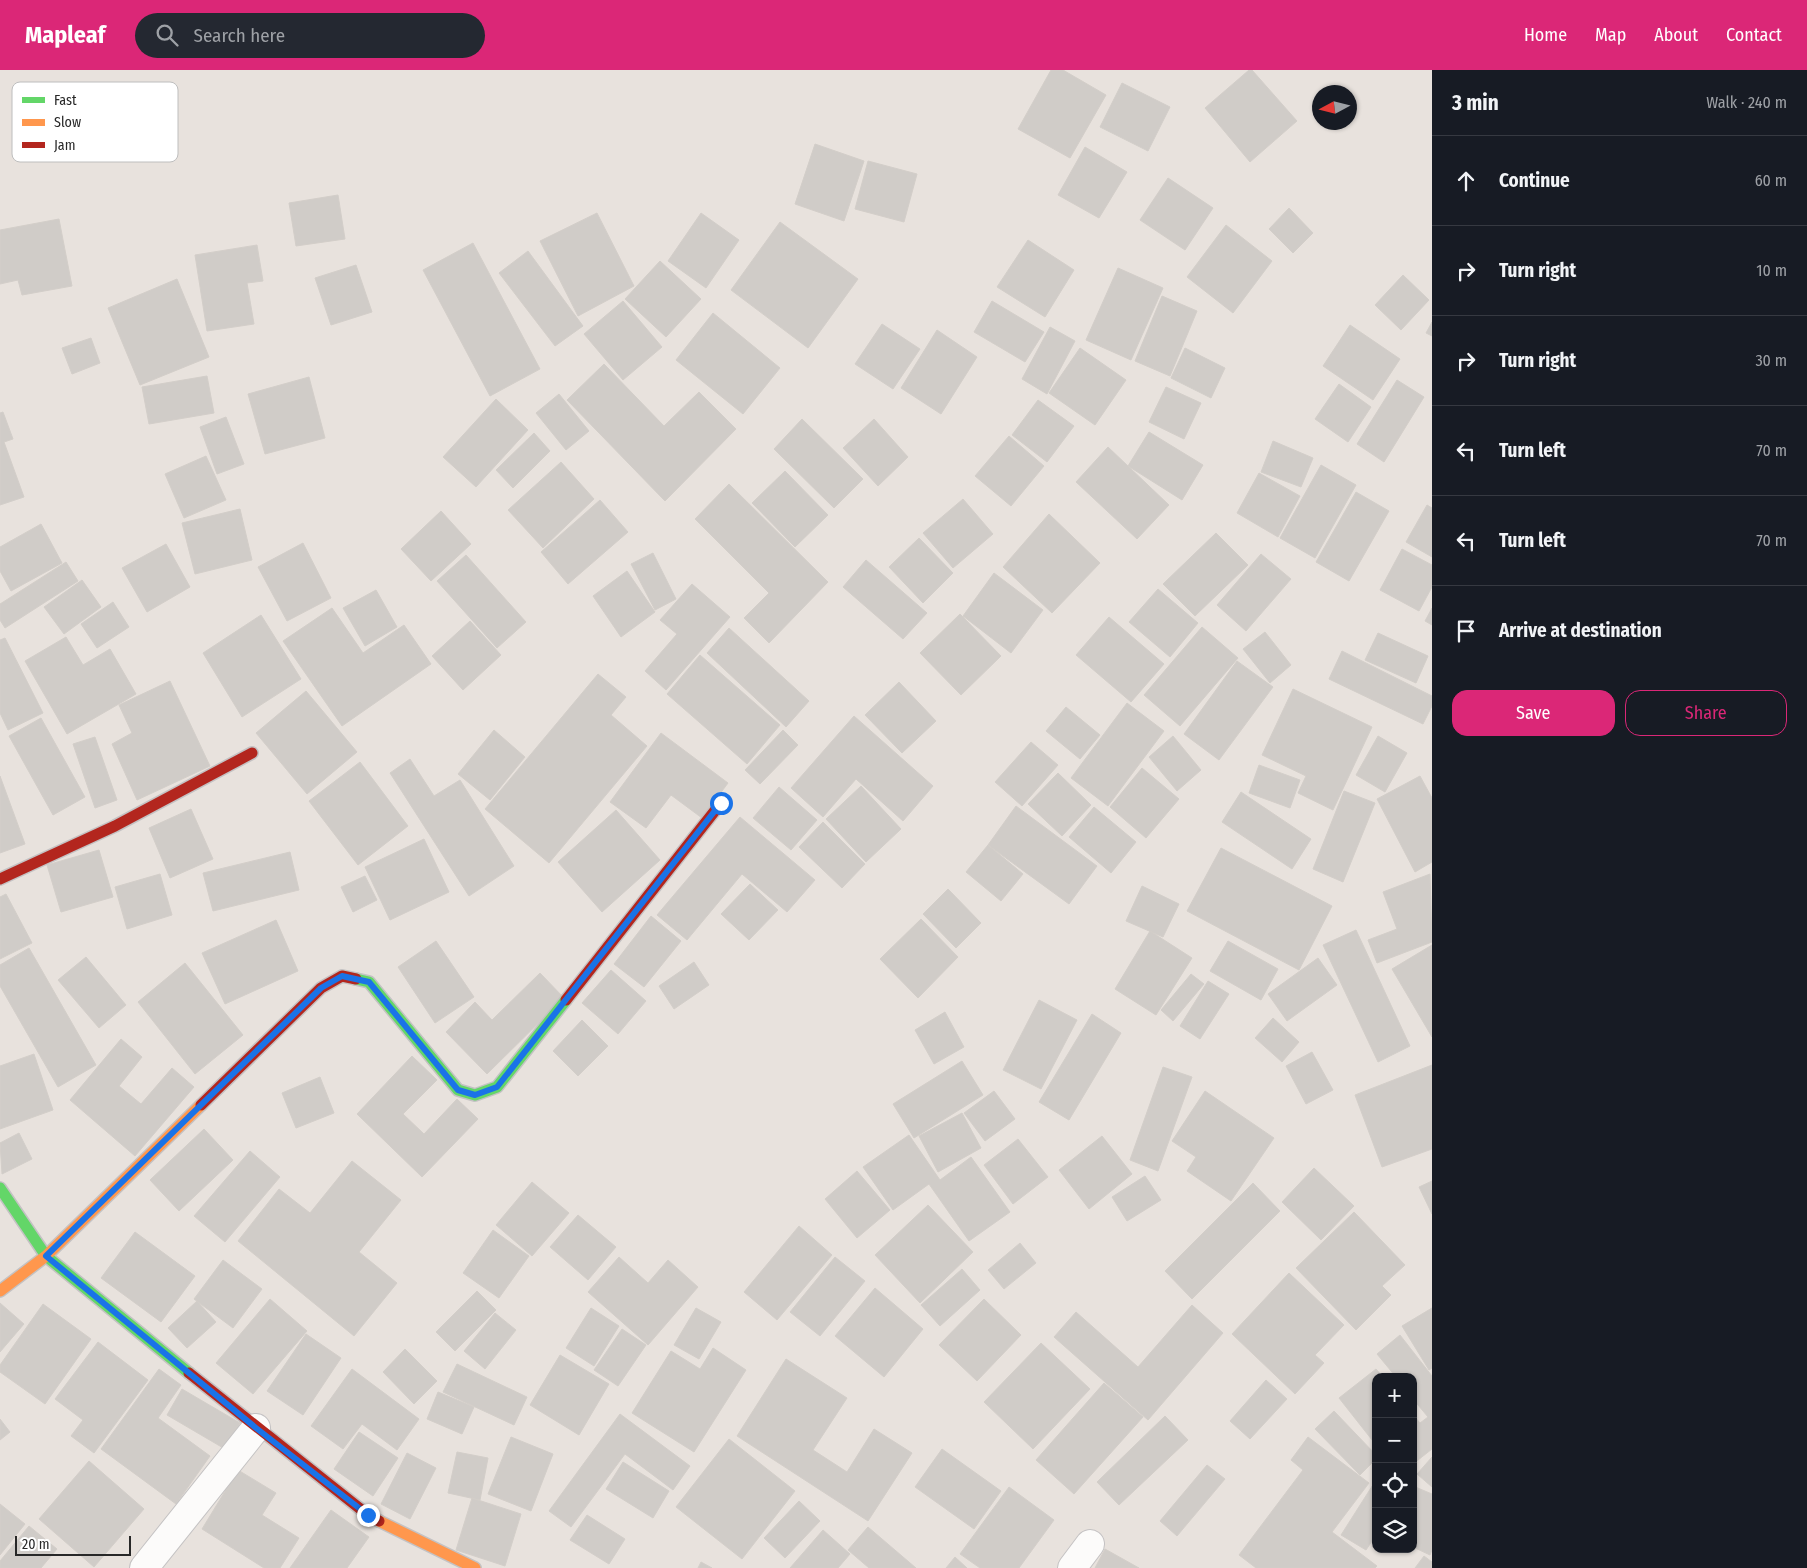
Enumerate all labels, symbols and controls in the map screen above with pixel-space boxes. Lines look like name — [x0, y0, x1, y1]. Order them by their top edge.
search box — [135, 13, 485, 58]
text: Mapleaf — [25, 21, 105, 49]
icon: search — [153, 21, 181, 49]
text: Search here — [193, 24, 285, 47]
text: Home — [1524, 24, 1567, 46]
text: Map — [1595, 24, 1626, 46]
text: About — [1654, 24, 1698, 46]
text: Contact — [1726, 24, 1782, 46]
legend — [12, 82, 178, 162]
north arrow — [1312, 85, 1357, 130]
text: 3 min — [1452, 90, 1499, 116]
text: Fast — [54, 92, 77, 109]
text: Walk · 240 m — [1706, 93, 1787, 112]
text: Slow — [54, 114, 81, 131]
text: Jam — [54, 137, 75, 154]
icon: ahead — [1452, 167, 1480, 195]
text: Continue — [1499, 169, 1570, 192]
text: 60 m — [1755, 171, 1787, 190]
icon: right — [1452, 257, 1480, 285]
text: Turn right — [1499, 259, 1576, 282]
text: 10 m — [1756, 261, 1787, 280]
icon: right — [1452, 347, 1480, 375]
text: Turn right — [1499, 349, 1576, 372]
text: 30 m — [1755, 351, 1787, 370]
icon: left — [1452, 437, 1480, 465]
text: Turn left — [1499, 439, 1566, 462]
text: 70 m — [1756, 441, 1787, 460]
icon: left — [1452, 527, 1480, 555]
text: Turn left — [1499, 529, 1566, 552]
text: 70 m — [1756, 531, 1787, 550]
icon: arrive — [1452, 617, 1480, 645]
text: Arrive at destination — [1499, 619, 1662, 642]
button: Save — [1452, 690, 1615, 736]
button: Share — [1625, 690, 1787, 736]
route start — [710, 792, 733, 815]
map controls — [1372, 1373, 1417, 1553]
button: + — [1372, 1373, 1417, 1418]
button: − — [1372, 1418, 1417, 1463]
button: locate — [1372, 1463, 1417, 1508]
route end — [357, 1504, 380, 1527]
button: layers — [1372, 1508, 1417, 1553]
scale bar — [15, 1533, 131, 1556]
text: 20 m — [22, 1536, 50, 1553]

